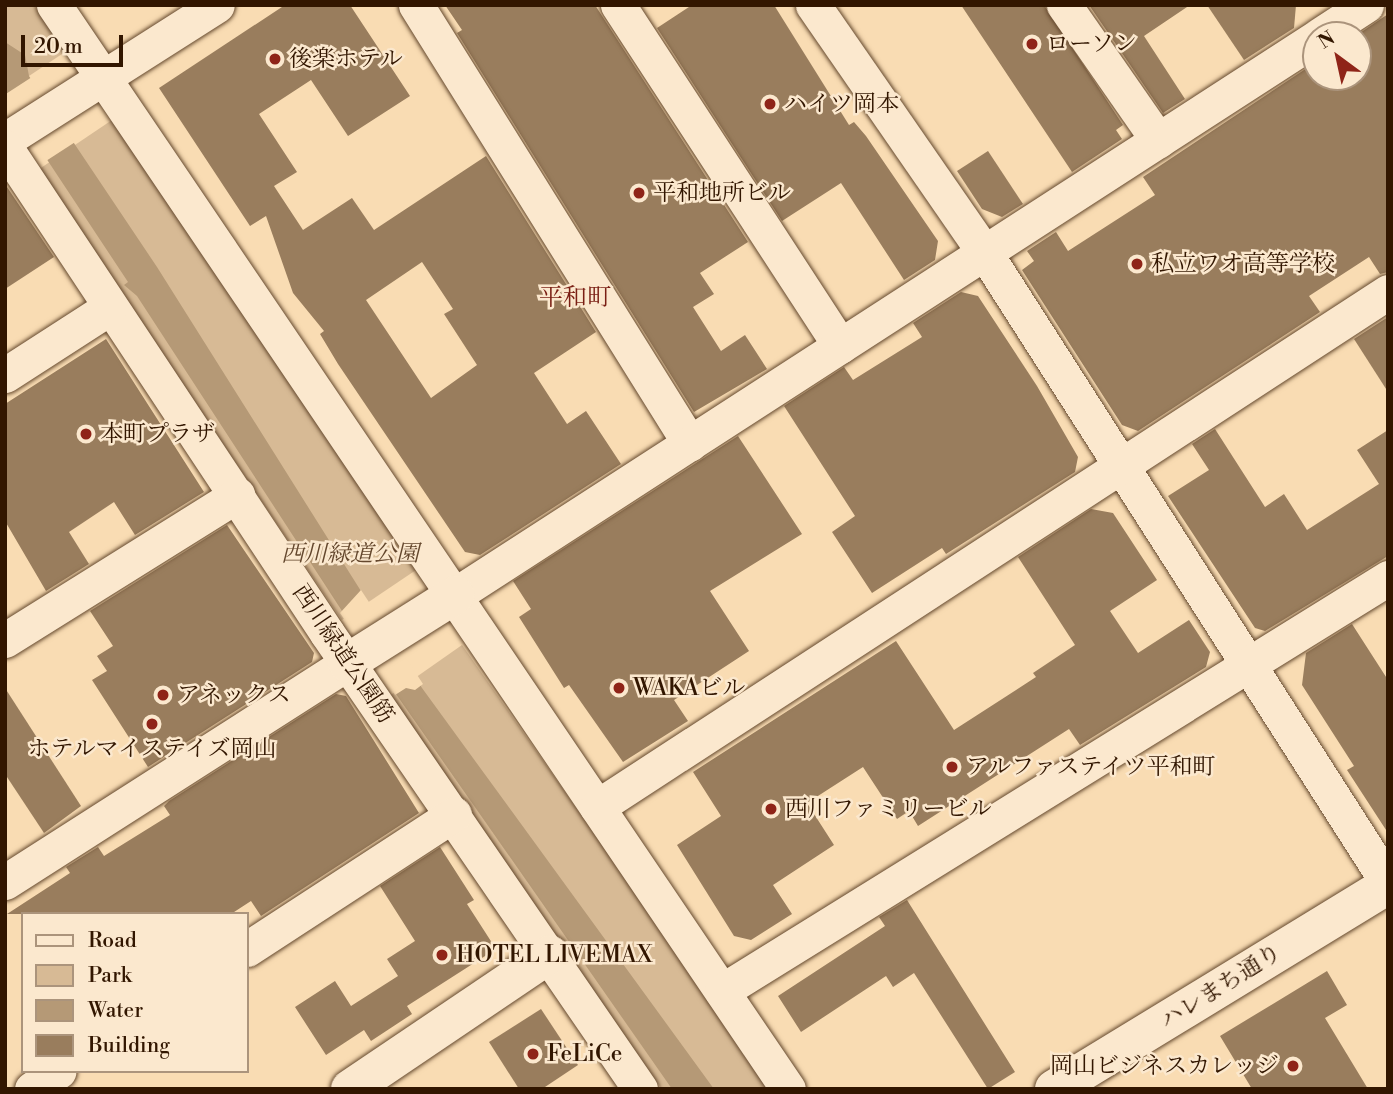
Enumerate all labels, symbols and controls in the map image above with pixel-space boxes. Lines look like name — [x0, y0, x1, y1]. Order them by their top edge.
scale bar — [24, 21, 126, 65]
north arrow — [1302, 21, 1372, 91]
text: N — [1314, 26, 1339, 54]
place label: ローソン — [1046, 30, 1138, 58]
text: 20 m — [34, 34, 83, 60]
marker: ローソン — [1024, 36, 1040, 52]
place label: 後楽ホテル — [289, 45, 404, 73]
marker: 後楽ホテル — [267, 51, 283, 67]
place label: ハイツ岡本 — [784, 90, 899, 118]
marker: ハイツ岡本 — [762, 96, 778, 112]
place label: 平和地所ビル — [653, 179, 791, 207]
marker: 平和地所ビル — [631, 185, 647, 201]
place label: 私立ワオ高等学校 — [1151, 250, 1335, 278]
marker: 私立ワオ高等学校 — [1129, 256, 1145, 272]
district label: 平和町 — [539, 285, 611, 313]
place label: 本町プラザ — [100, 420, 215, 448]
marker: 本町プラザ — [78, 426, 94, 442]
park label: 西川緑道公園 — [281, 540, 419, 568]
street label: 西川緑道公園筋 — [287, 580, 399, 728]
place label: WAKAビル — [633, 674, 745, 702]
marker: WAKAビル — [611, 680, 627, 696]
place label: アネックス — [177, 681, 292, 709]
marker: アネックス — [155, 687, 171, 703]
marker: ホテルマイステイズ岡山 — [144, 716, 160, 732]
place label: ホテルマイステイズ岡山 — [26, 735, 278, 763]
place label: アルファステイツ平和町 — [966, 753, 1219, 781]
marker: アルファステイツ平和町 — [944, 759, 960, 775]
place label: 西川ファミリービル — [785, 795, 992, 823]
marker: 西川ファミリービル — [763, 801, 779, 817]
legend — [21, 912, 248, 1073]
text: Road — [88, 928, 137, 954]
street label: ハレまち通り — [1155, 939, 1287, 1035]
place label: HOTEL LIVEMAX — [456, 941, 652, 969]
marker: HOTEL LIVEMAX — [434, 947, 450, 963]
text: Park — [88, 963, 132, 989]
text: Water — [88, 998, 143, 1024]
text: Building — [88, 1033, 170, 1059]
place label: FeLiCe — [547, 1040, 622, 1068]
marker: FeLiCe — [525, 1046, 541, 1062]
place label: 岡山ビジネスカレッジ — [1049, 1052, 1279, 1080]
marker: 岡山ビジネスカレッジ — [1285, 1058, 1301, 1074]

